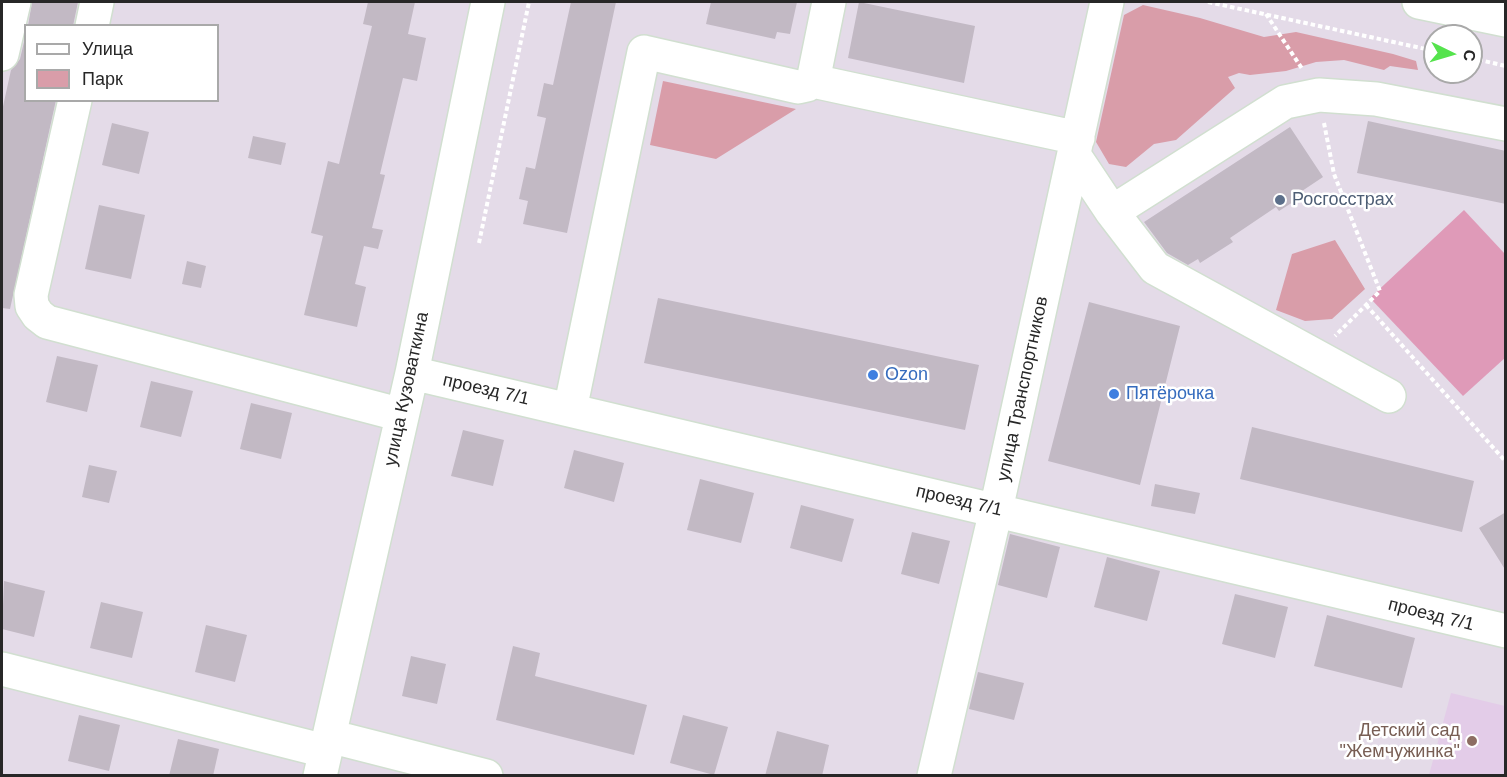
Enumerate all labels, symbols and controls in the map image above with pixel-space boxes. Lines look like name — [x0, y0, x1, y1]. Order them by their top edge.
legend — [24, 24, 219, 102]
north arrow — [1423, 24, 1483, 84]
text: Улица — [82, 39, 133, 59]
text: С — [1460, 49, 1478, 62]
text: Парк — [82, 69, 123, 89]
place label: Росгосстрах — [1292, 189, 1394, 211]
marker: Росгосстрах — [1273, 193, 1287, 207]
street label: улица Транспортников — [993, 294, 1053, 484]
street label: улица Кузоваткина — [380, 310, 434, 468]
place label: Ozon — [885, 364, 928, 386]
marker: Ozon — [866, 368, 880, 382]
street label: проезд 7/1 — [441, 370, 531, 410]
place label: Пятёрочка — [1126, 383, 1214, 405]
marker: Пятёрочка — [1107, 387, 1121, 401]
street label: проезд 7/1 — [914, 481, 1004, 521]
street label: проезд 7/1 — [1386, 594, 1476, 636]
place label: Детский сад "Жемчужинка" — [1340, 720, 1460, 762]
marker: Детский сад "Жемчужинка" — [1465, 734, 1479, 748]

